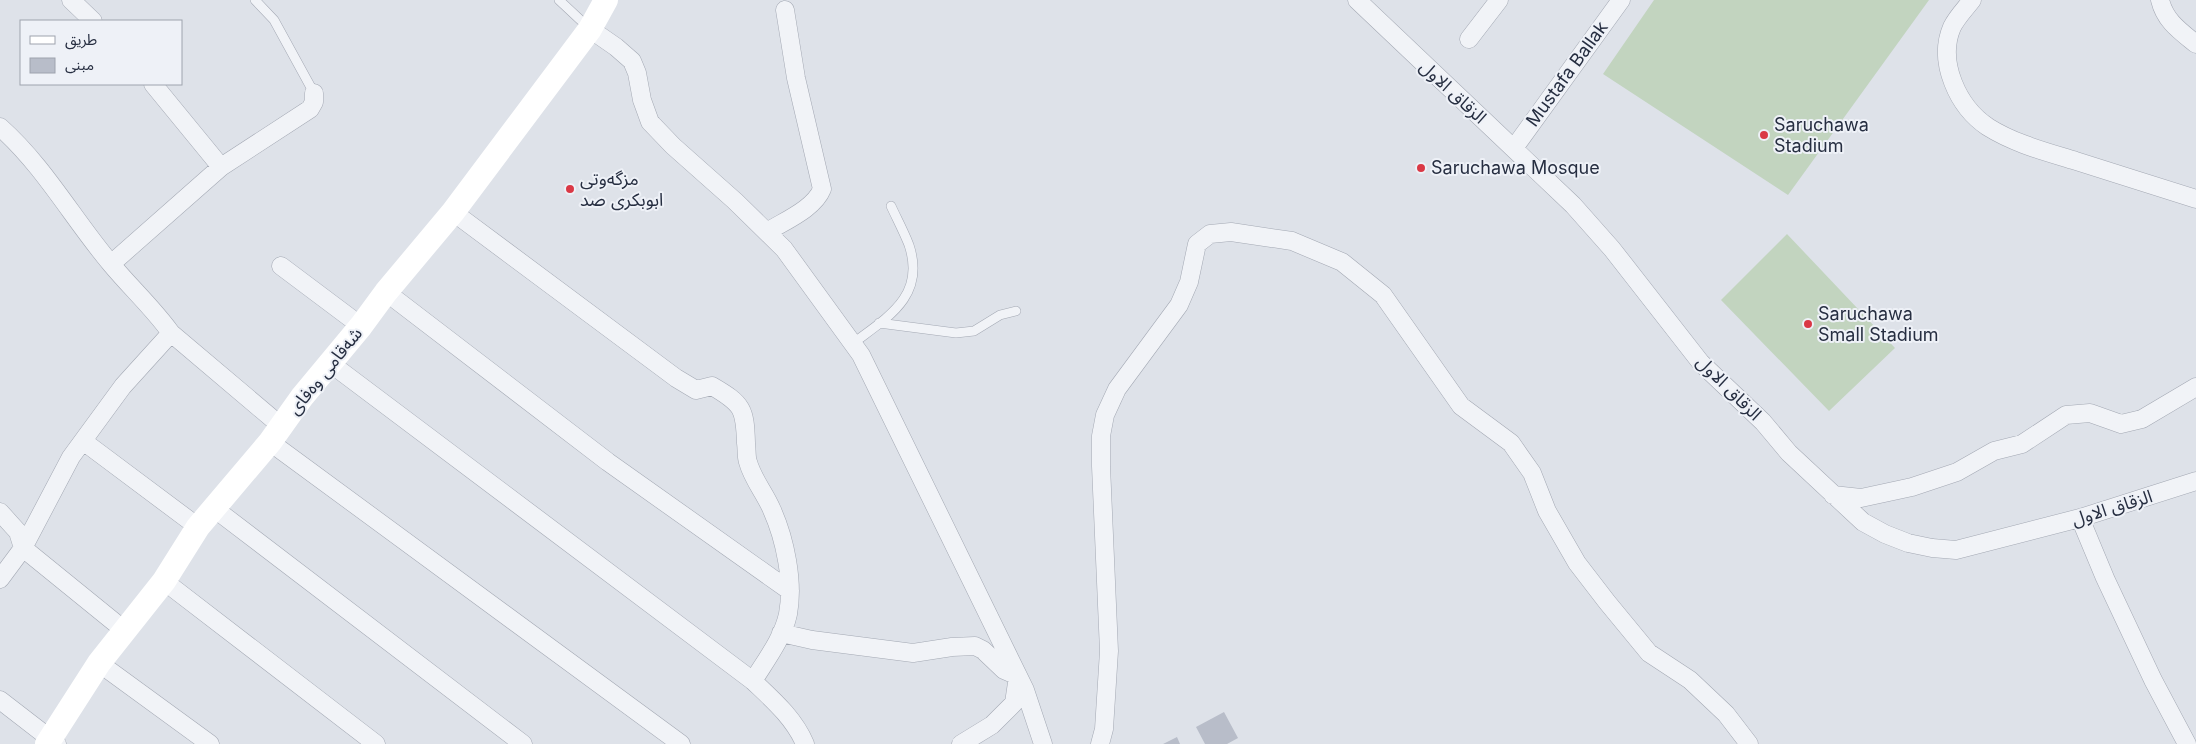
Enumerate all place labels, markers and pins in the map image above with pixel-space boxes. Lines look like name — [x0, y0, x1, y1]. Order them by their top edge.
place label: Saruchawa Stadium — [1774, 114, 1869, 156]
marker: Saruchawa Stadium — [1758, 129, 1770, 141]
place label: Saruchawa Mosque — [1431, 157, 1600, 178]
marker: Saruchawa Mosque — [1415, 162, 1427, 174]
place label: مزگەوتی ابوبکری صد — [580, 168, 663, 211]
marker: مزگەوتی ابوبکری صد — [564, 183, 576, 195]
place label: Saruchawa Small Stadium — [1818, 303, 1939, 345]
marker: Saruchawa Small Stadium — [1802, 318, 1814, 330]

